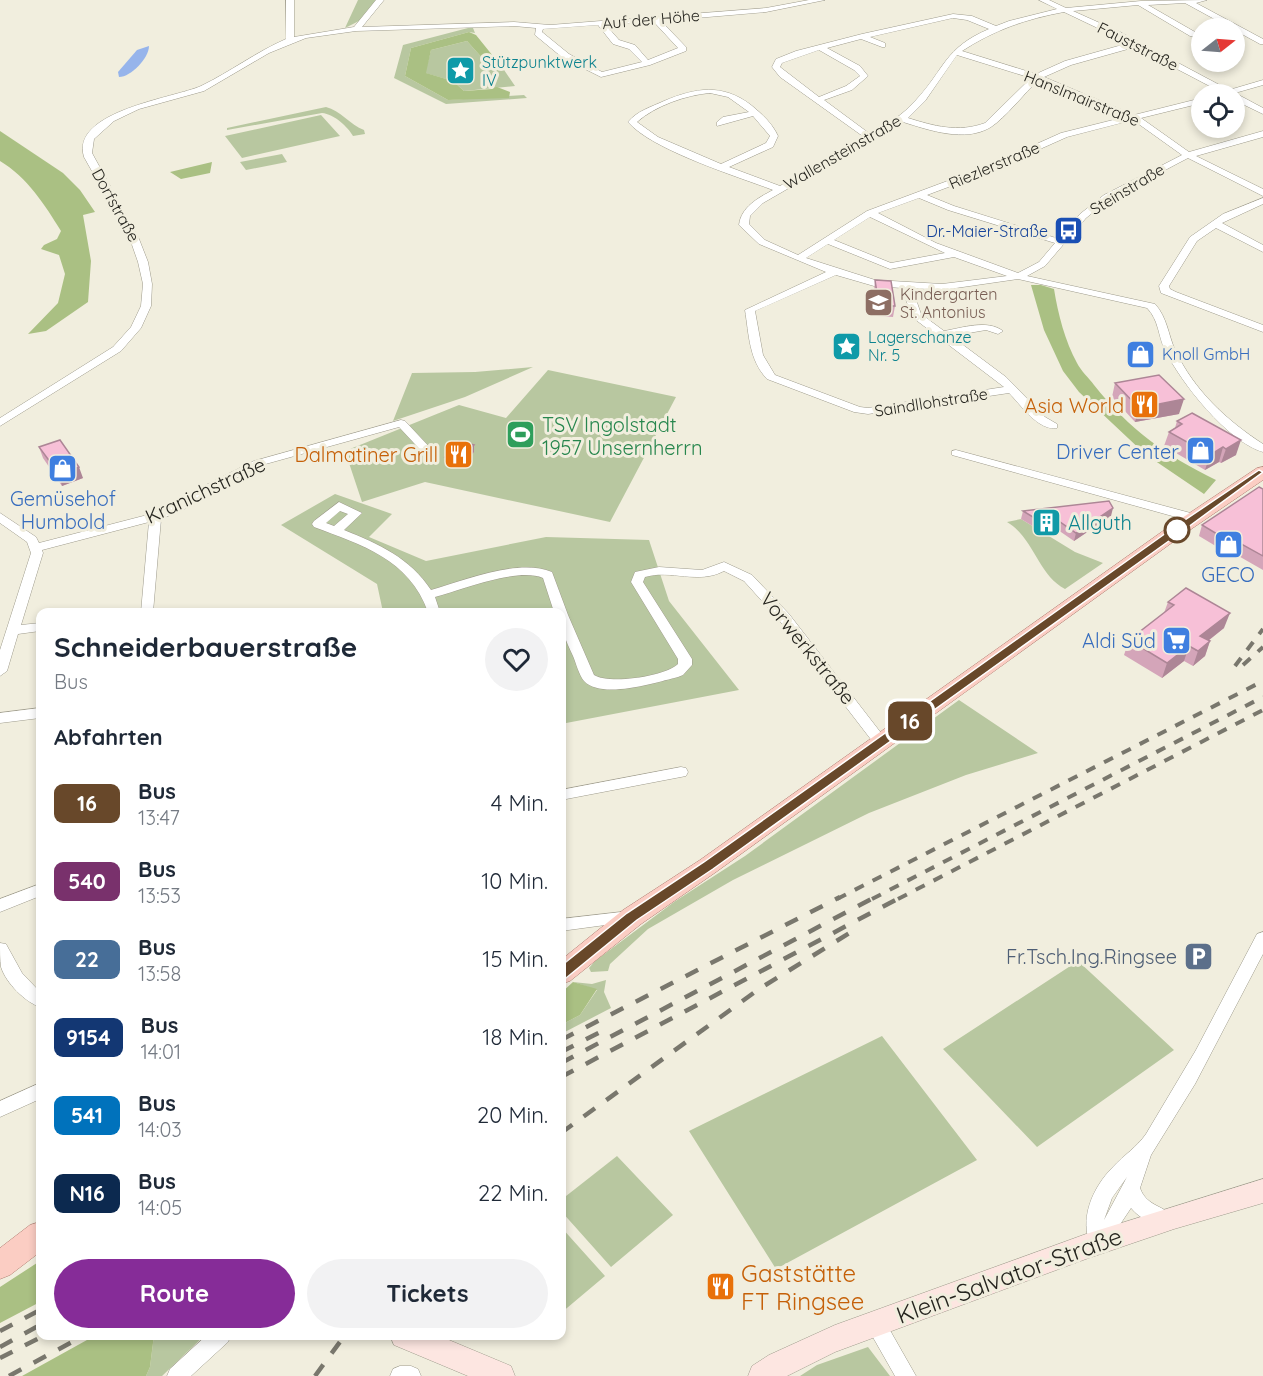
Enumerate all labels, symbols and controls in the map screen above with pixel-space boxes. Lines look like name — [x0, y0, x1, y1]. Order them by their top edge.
street label: Auf der Höhe — [601, 5, 701, 33]
street label: Fauststraße — [1094, 17, 1182, 75]
north arrow — [1191, 18, 1245, 72]
map controls — [1191, 18, 1245, 138]
place label: Stützpunktwerk IV — [482, 52, 597, 90]
place icon: Stützpunktwerk IV — [445, 55, 477, 87]
street label: Hanslmairstraße — [1021, 66, 1143, 130]
button: locate — [1191, 84, 1245, 138]
street label: Wallensteinstraße — [780, 110, 904, 194]
street label: Riezlerstraße — [945, 137, 1043, 193]
street label: Steinstraße — [1086, 159, 1168, 219]
street label: Dorfstraße — [88, 165, 144, 245]
bus stop icon: Dr.-Maier-Straße — [1053, 215, 1085, 247]
place label: Dr.-Maier-Straße — [926, 221, 1048, 241]
place label: Kindergarten St. Antonius — [900, 284, 998, 322]
school or university icon: Kindergarten St. Antonius — [863, 287, 895, 319]
place label: Lagerschanze Nr. 5 — [868, 327, 971, 365]
place icon: Lagerschanze Nr. 5 — [831, 330, 863, 362]
shop icon: Knoll GmbH — [1125, 338, 1157, 370]
place label: Knoll GmbH — [1162, 344, 1250, 364]
street label: Saindllohstraße — [873, 383, 989, 421]
restaurant icon: Asia World — [1129, 389, 1161, 421]
place label: Asia World — [1025, 393, 1124, 418]
place label: TSV Ingolstadt 1957 Unsernherrn — [542, 412, 703, 460]
sports icon: TSV Ingolstadt 1957 Unsernherrn — [505, 419, 537, 451]
shop icon: Driver Center — [1184, 435, 1216, 467]
restaurant icon: Dalmatiner Grill — [443, 438, 475, 470]
place label: Driver Center — [1056, 439, 1179, 464]
place label: Dalmatiner Grill — [294, 442, 438, 467]
street label: Kranichstraße — [141, 451, 269, 529]
shop icon: Gemüsehof Humbold — [47, 452, 79, 484]
place label: Gemüsehof Humbold — [10, 486, 116, 534]
building icon: Allguth — [1031, 506, 1063, 538]
place label: Allguth — [1068, 510, 1132, 535]
unlabelled marker — [1164, 517, 1190, 543]
shop icon: GECO — [1212, 528, 1244, 560]
place label: GECO — [1201, 562, 1255, 587]
street label: Vorwerkstraße — [755, 587, 861, 709]
supermarket icon: Aldi Süd — [1161, 624, 1193, 656]
button: heart — [485, 628, 548, 691]
place label: Aldi Süd — [1082, 628, 1156, 653]
text: Schneiderbauerstraße — [54, 629, 357, 664]
text: Bus — [54, 669, 88, 694]
line badge: 16 — [883, 702, 937, 740]
text: 16 — [900, 708, 920, 734]
text: Abfahrten — [54, 723, 163, 751]
text: Bus — [138, 777, 176, 805]
text: 4 Min. — [491, 789, 548, 817]
text: 16 — [77, 790, 97, 816]
text: 13:47 — [138, 805, 180, 830]
text: Bus — [138, 855, 176, 883]
text: 10 Min. — [481, 867, 548, 895]
text: 540 — [68, 868, 106, 894]
text: 13:53 — [138, 883, 181, 908]
text: Bus — [138, 933, 176, 961]
parking icon: Fr.Tsch.Ing.Ringsee — [1182, 940, 1214, 972]
place label: Fr.Tsch.Ing.Ringsee — [1006, 944, 1177, 969]
text: 15 Min. — [482, 945, 548, 973]
text: 22 — [75, 946, 99, 972]
text: 13:58 — [138, 961, 181, 986]
text: Bus — [141, 1011, 178, 1039]
text: 18 Min. — [482, 1023, 548, 1051]
text: 9154 — [66, 1024, 111, 1050]
text: 14:01 — [141, 1039, 181, 1064]
text: Bus — [138, 1089, 176, 1117]
text: 20 Min. — [477, 1101, 548, 1129]
text: 541 — [71, 1102, 103, 1128]
text: 14:03 — [138, 1117, 182, 1142]
text: Bus — [138, 1167, 176, 1195]
text: 22 Min. — [478, 1179, 548, 1207]
text: N16 — [69, 1180, 105, 1206]
text: 14:05 — [138, 1195, 182, 1220]
street label: Klein-Salvator-Straße — [892, 1220, 1126, 1330]
place label: Gaststätte FT Ringsee — [741, 1258, 864, 1316]
button: Route — [54, 1259, 295, 1328]
button: Tickets — [307, 1259, 548, 1328]
restaurant icon: Gaststätte FT Ringsee — [704, 1271, 736, 1303]

